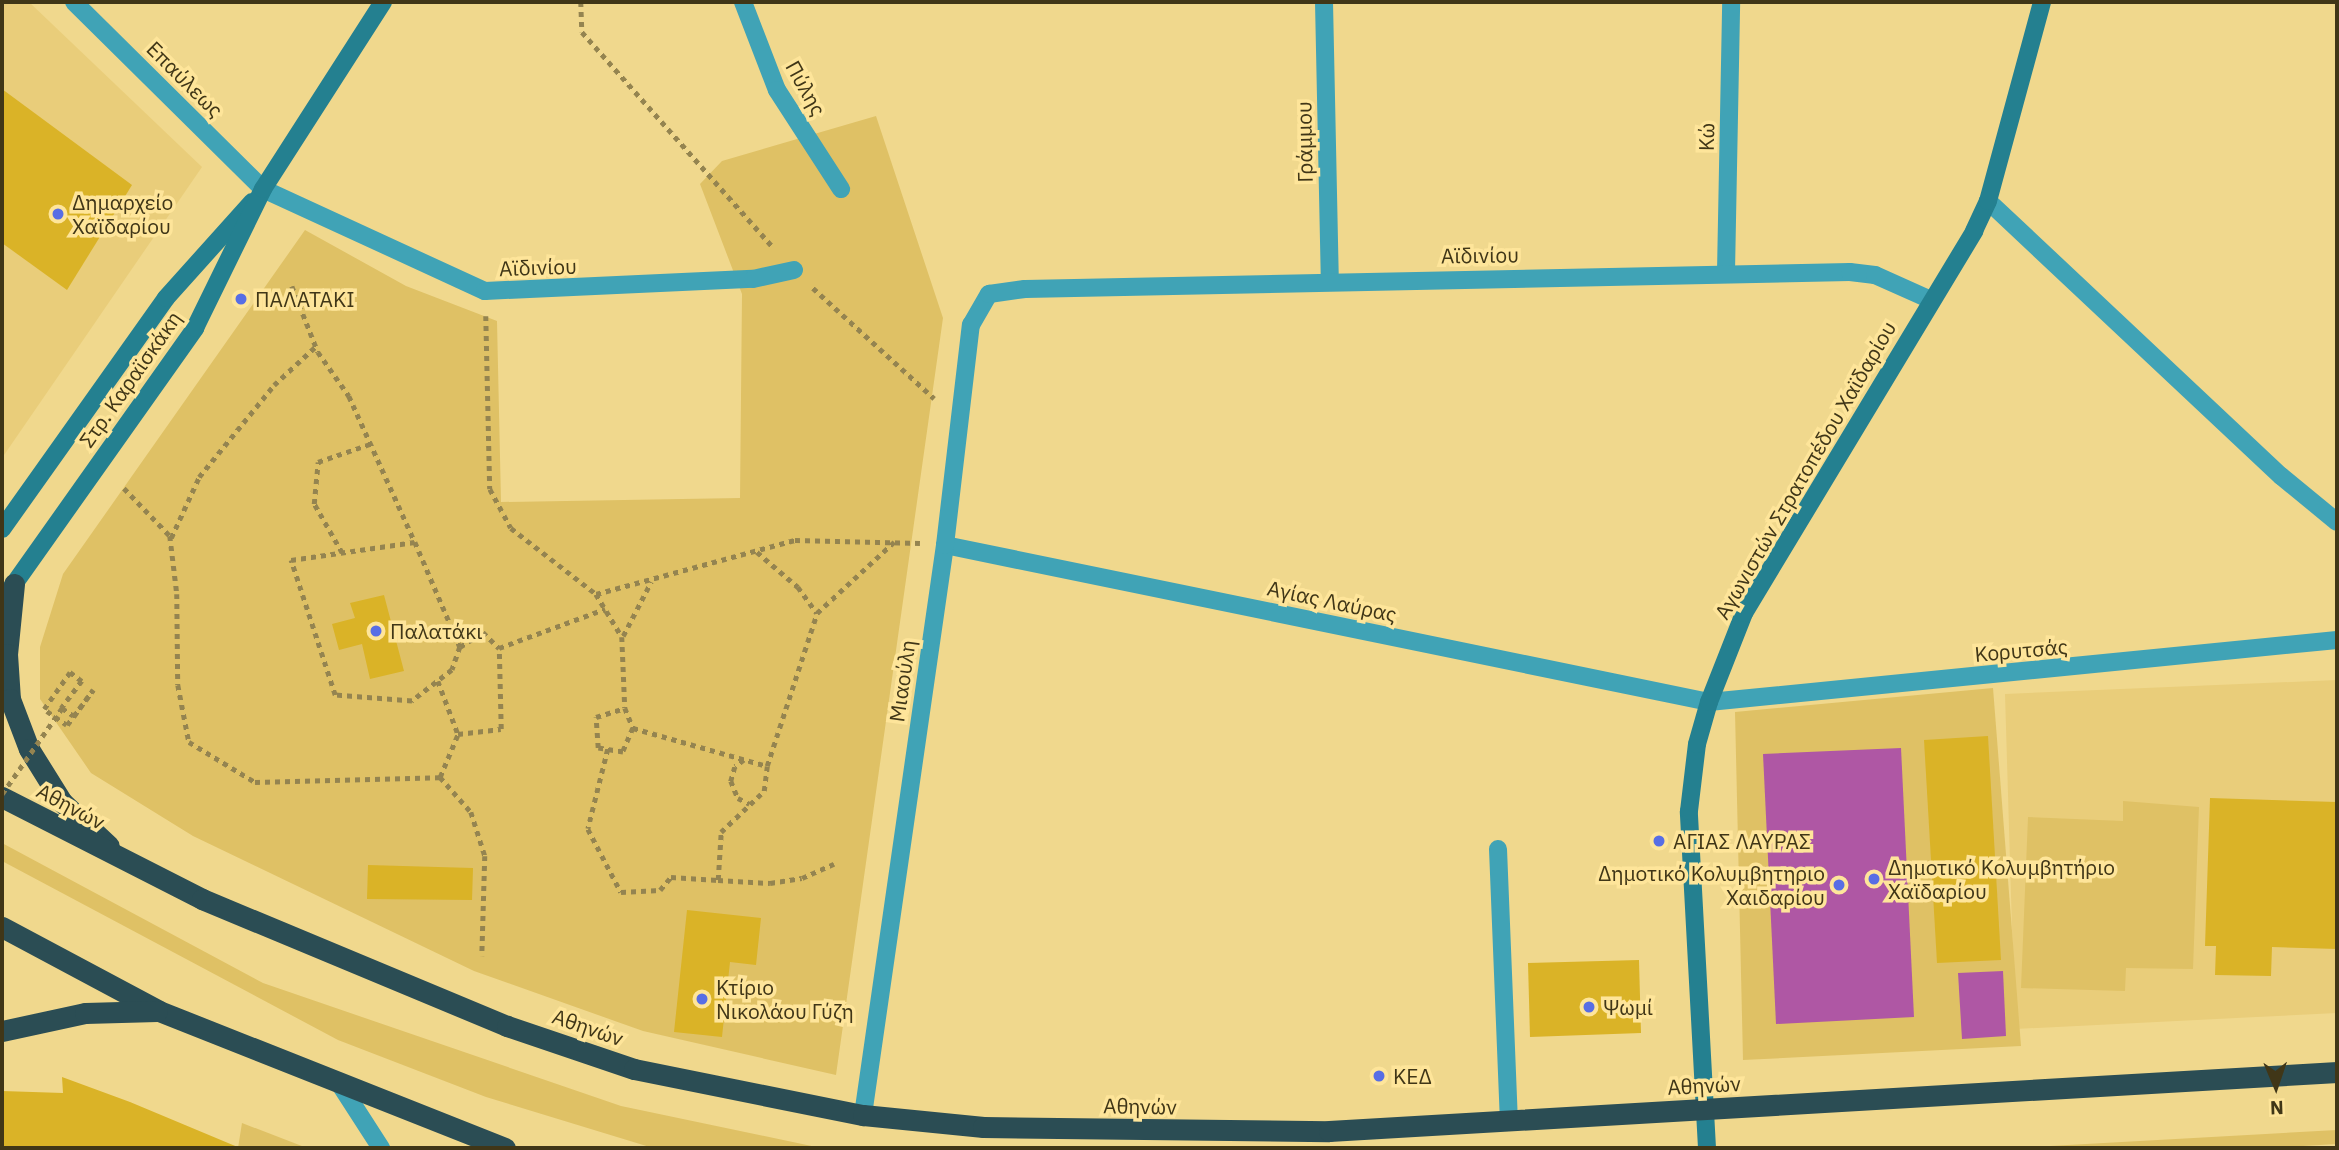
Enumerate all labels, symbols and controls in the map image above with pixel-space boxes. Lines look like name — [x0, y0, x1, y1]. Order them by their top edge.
street label: Επαύλεως — [142, 36, 228, 122]
street label: Πύλης — [781, 56, 831, 120]
street label: Γράμμου — [1291, 101, 1317, 183]
street label: Κώ — [1693, 123, 1719, 151]
place label: Δημαρχείο Χαϊδαρίου — [72, 189, 173, 239]
marker: Δημαρχείο Χαϊδαρίου — [50, 206, 66, 222]
street label: Αϊδινίου — [1441, 242, 1519, 268]
street label: Αϊδινίου — [499, 253, 577, 281]
place label: ΠΑΛΑΤΑΚΙ — [255, 286, 355, 312]
marker: ΠΑΛΑΤΑΚΙ — [233, 291, 249, 307]
street label: Στρ. Καραϊσκάκη — [74, 306, 186, 452]
street label: Αγωνιστών Στρατοπέδου Χαϊδαρίου — [1709, 316, 1901, 624]
street label: Αγίας Λαύρας — [1265, 575, 1399, 627]
place label: Παλατάκι — [390, 618, 482, 644]
marker: Παλατάκι — [368, 623, 384, 639]
street label: Κορυτσάς — [1973, 633, 2069, 667]
street label: Μιαούλη — [884, 638, 920, 724]
street label: Αθηνών — [33, 778, 109, 834]
place label: ΑΓΙΑΣ ΛΑΥΡΑΣ — [1673, 828, 1811, 854]
marker: ΑΓΙΑΣ ΛΑΥΡΑΣ — [1651, 833, 1667, 849]
place label: Δημοτικό Κολυμβητήριο Χαϊδαρίου — [1888, 854, 2115, 904]
place label: Δημοτικό Κολυμβητηριο Χαιδαρίου — [1598, 860, 1825, 910]
marker: Δημοτικό Κολυμβητήριο Χαϊδαρίου — [1866, 871, 1882, 887]
marker: Δημοτικό Κολυμβητηριο Χαιδαρίου — [1831, 877, 1847, 893]
place label: Κτίριο Νικολάου Γύζη — [716, 974, 854, 1024]
marker: Κτίριο Νικολάου Γύζη — [694, 991, 710, 1007]
place label: Ψωμί — [1603, 994, 1653, 1020]
marker: Ψωμί — [1581, 999, 1597, 1015]
street label: Αθηνών — [549, 1003, 627, 1051]
north arrow — [2241, 1052, 2311, 1122]
place label: ΚΕΔ — [1393, 1063, 1432, 1089]
marker: ΚΕΔ — [1371, 1068, 1387, 1084]
street label: Αθηνών — [1667, 1070, 1741, 1100]
street label: Αθηνών — [1103, 1093, 1177, 1119]
text: N — [2269, 1096, 2284, 1120]

